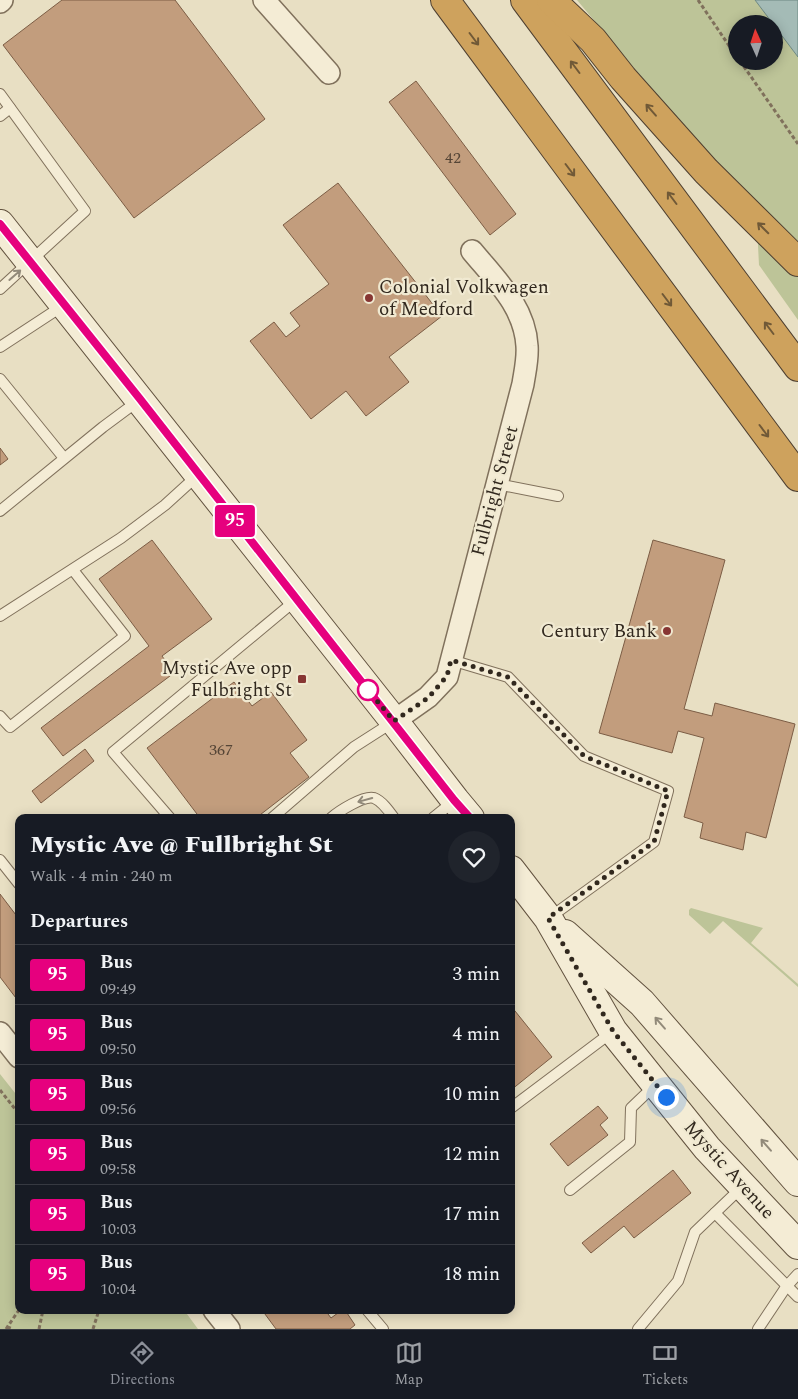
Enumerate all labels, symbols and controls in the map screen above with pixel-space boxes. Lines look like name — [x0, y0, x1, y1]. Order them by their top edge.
north arrow — [728, 15, 782, 70]
map controls — [728, 15, 783, 70]
one-way arrow — [468, 32, 479, 45]
one-way arrow — [570, 60, 580, 74]
one-way arrow — [646, 104, 657, 117]
house number: 42 — [445, 146, 461, 170]
one-way arrow — [565, 163, 575, 177]
one-way arrow — [667, 191, 677, 205]
one-way arrow — [757, 222, 769, 235]
one-way arrow — [9, 270, 22, 281]
place label: Colonial Volkwagen of Medford — [379, 273, 549, 324]
marker: Colonial Volkwagen of Medford — [363, 292, 375, 304]
one-way arrow — [662, 293, 672, 307]
one-way arrow — [764, 321, 774, 335]
street label: Fulbright Street — [464, 422, 526, 560]
one-way arrow — [758, 424, 769, 437]
line badge: 95 — [212, 505, 258, 537]
text: 95 — [225, 507, 245, 534]
place label: Century Bank — [541, 617, 657, 646]
marker: Century Bank — [661, 625, 673, 637]
place label: Mystic Ave opp Fulbright St — [162, 654, 292, 705]
marker: Mystic Ave opp Fulbright St — [296, 673, 308, 685]
unlabelled marker — [357, 679, 379, 701]
house number: 367 — [209, 738, 233, 762]
one-way arrow — [357, 796, 373, 805]
text: Mystic Ave @ Fullbright St — [30, 827, 333, 863]
button: heart — [448, 831, 500, 883]
text: Walk · 4 min · 240 m — [30, 864, 173, 888]
text: Departures — [30, 907, 128, 936]
text: Bus — [100, 948, 133, 977]
text: 3 min — [452, 960, 500, 989]
text: 95 — [47, 961, 68, 988]
text: 09:49 — [100, 977, 136, 1001]
text: Bus — [100, 1008, 133, 1037]
one-way arrow — [654, 1016, 665, 1029]
text: 4 min — [452, 1020, 500, 1049]
text: 95 — [47, 1021, 68, 1048]
text: 09:50 — [100, 1037, 136, 1061]
text: Bus — [100, 1068, 133, 1097]
text: 10 min — [443, 1080, 500, 1109]
text: 95 — [47, 1081, 68, 1108]
your location — [654, 1085, 679, 1110]
text: 09:56 — [100, 1097, 136, 1121]
street label: Mystic Avenue — [677, 1114, 781, 1226]
text: Bus — [100, 1128, 133, 1157]
one-way arrow — [760, 1139, 772, 1152]
text: 12 min — [443, 1140, 500, 1169]
text: 95 — [47, 1141, 68, 1168]
text: 09:58 — [100, 1157, 136, 1181]
text: Bus — [100, 1188, 133, 1217]
text: 17 min — [443, 1200, 500, 1229]
text: 95 — [47, 1201, 68, 1228]
text: 10:03 — [100, 1217, 136, 1241]
text: Bus — [100, 1248, 133, 1277]
text: 18 min — [443, 1260, 500, 1289]
text: 95 — [47, 1261, 68, 1288]
text: 10:04 — [100, 1277, 136, 1301]
tab: Directions — [110, 1339, 175, 1390]
tab: Map — [395, 1339, 423, 1390]
tab: Tickets — [642, 1339, 688, 1390]

